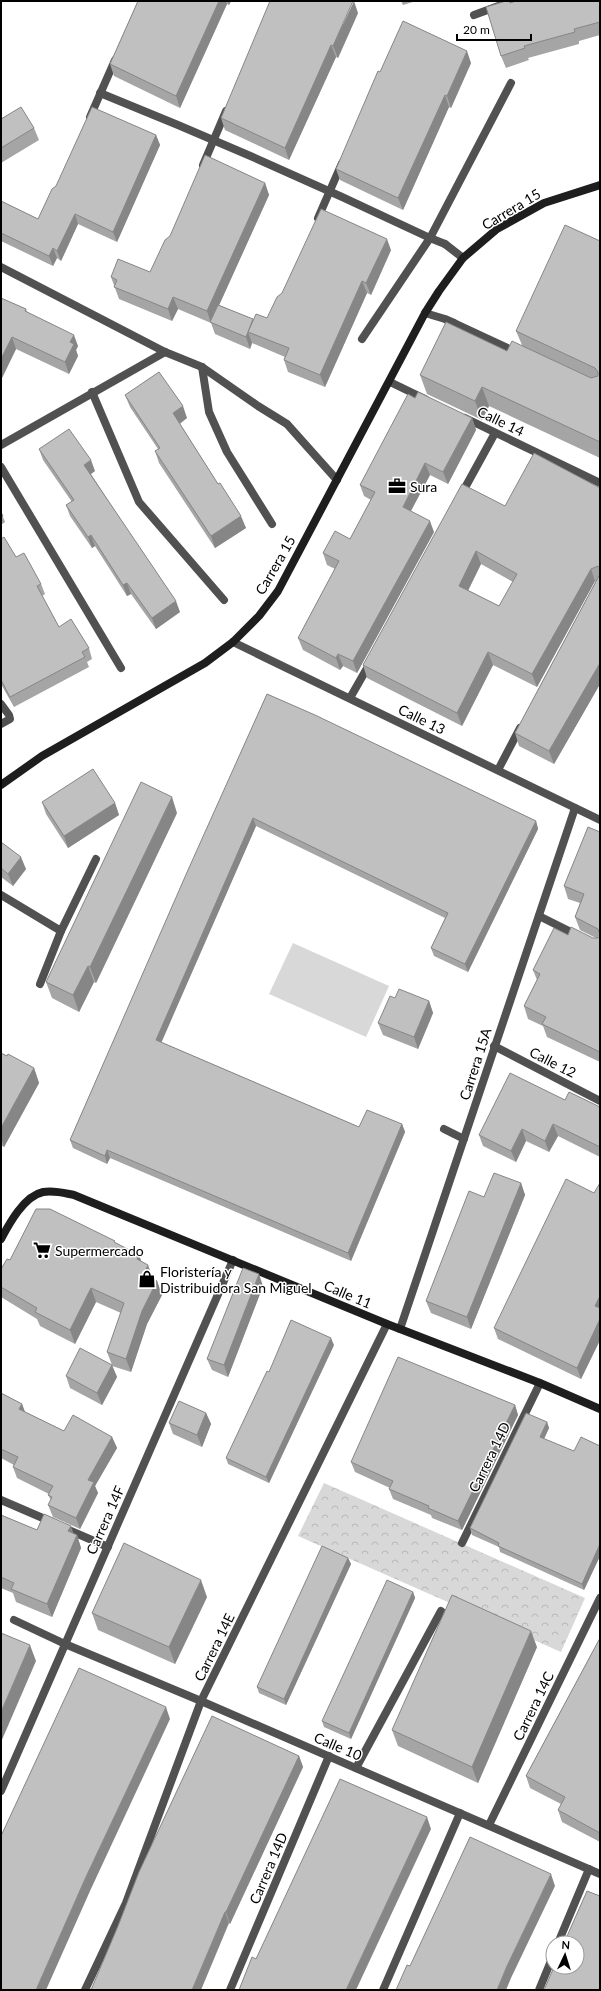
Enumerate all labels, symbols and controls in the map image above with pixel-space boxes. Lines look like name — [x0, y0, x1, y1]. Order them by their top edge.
scale bar — [457, 16, 531, 42]
text: 20 m — [463, 22, 490, 37]
street label: Carrera 15 — [479, 185, 543, 233]
street label: Calle 14 — [475, 402, 527, 440]
office icon: Sura — [387, 476, 407, 496]
place label: Sura — [410, 478, 437, 495]
street label: Carrera 15 — [251, 532, 299, 598]
street label: Calle 13 — [396, 700, 448, 738]
street label: Carrera 15A — [455, 1025, 495, 1102]
street label: Calle 12 — [527, 1043, 579, 1081]
supermarket icon: Supermercado — [32, 1240, 52, 1260]
place label: Supermercado — [55, 1242, 144, 1259]
place label: Floristería y Distribuidora San Miguel — [160, 1263, 312, 1296]
shop icon: Floristería y Distribuidora San Miguel — [137, 1269, 157, 1289]
street label: Calle 11 — [322, 1276, 374, 1312]
street label: Carrera 14D — [465, 1419, 513, 1495]
street label: Carrera 14F — [82, 1483, 128, 1557]
street label: Carrera 14E — [190, 1610, 238, 1684]
street label: Carrera 14C — [509, 1668, 557, 1743]
street label: Calle 10 — [312, 1728, 364, 1764]
street label: Carrera 14D — [245, 1830, 291, 1906]
north arrow — [545, 1935, 585, 1975]
text: N — [561, 1938, 570, 1951]

